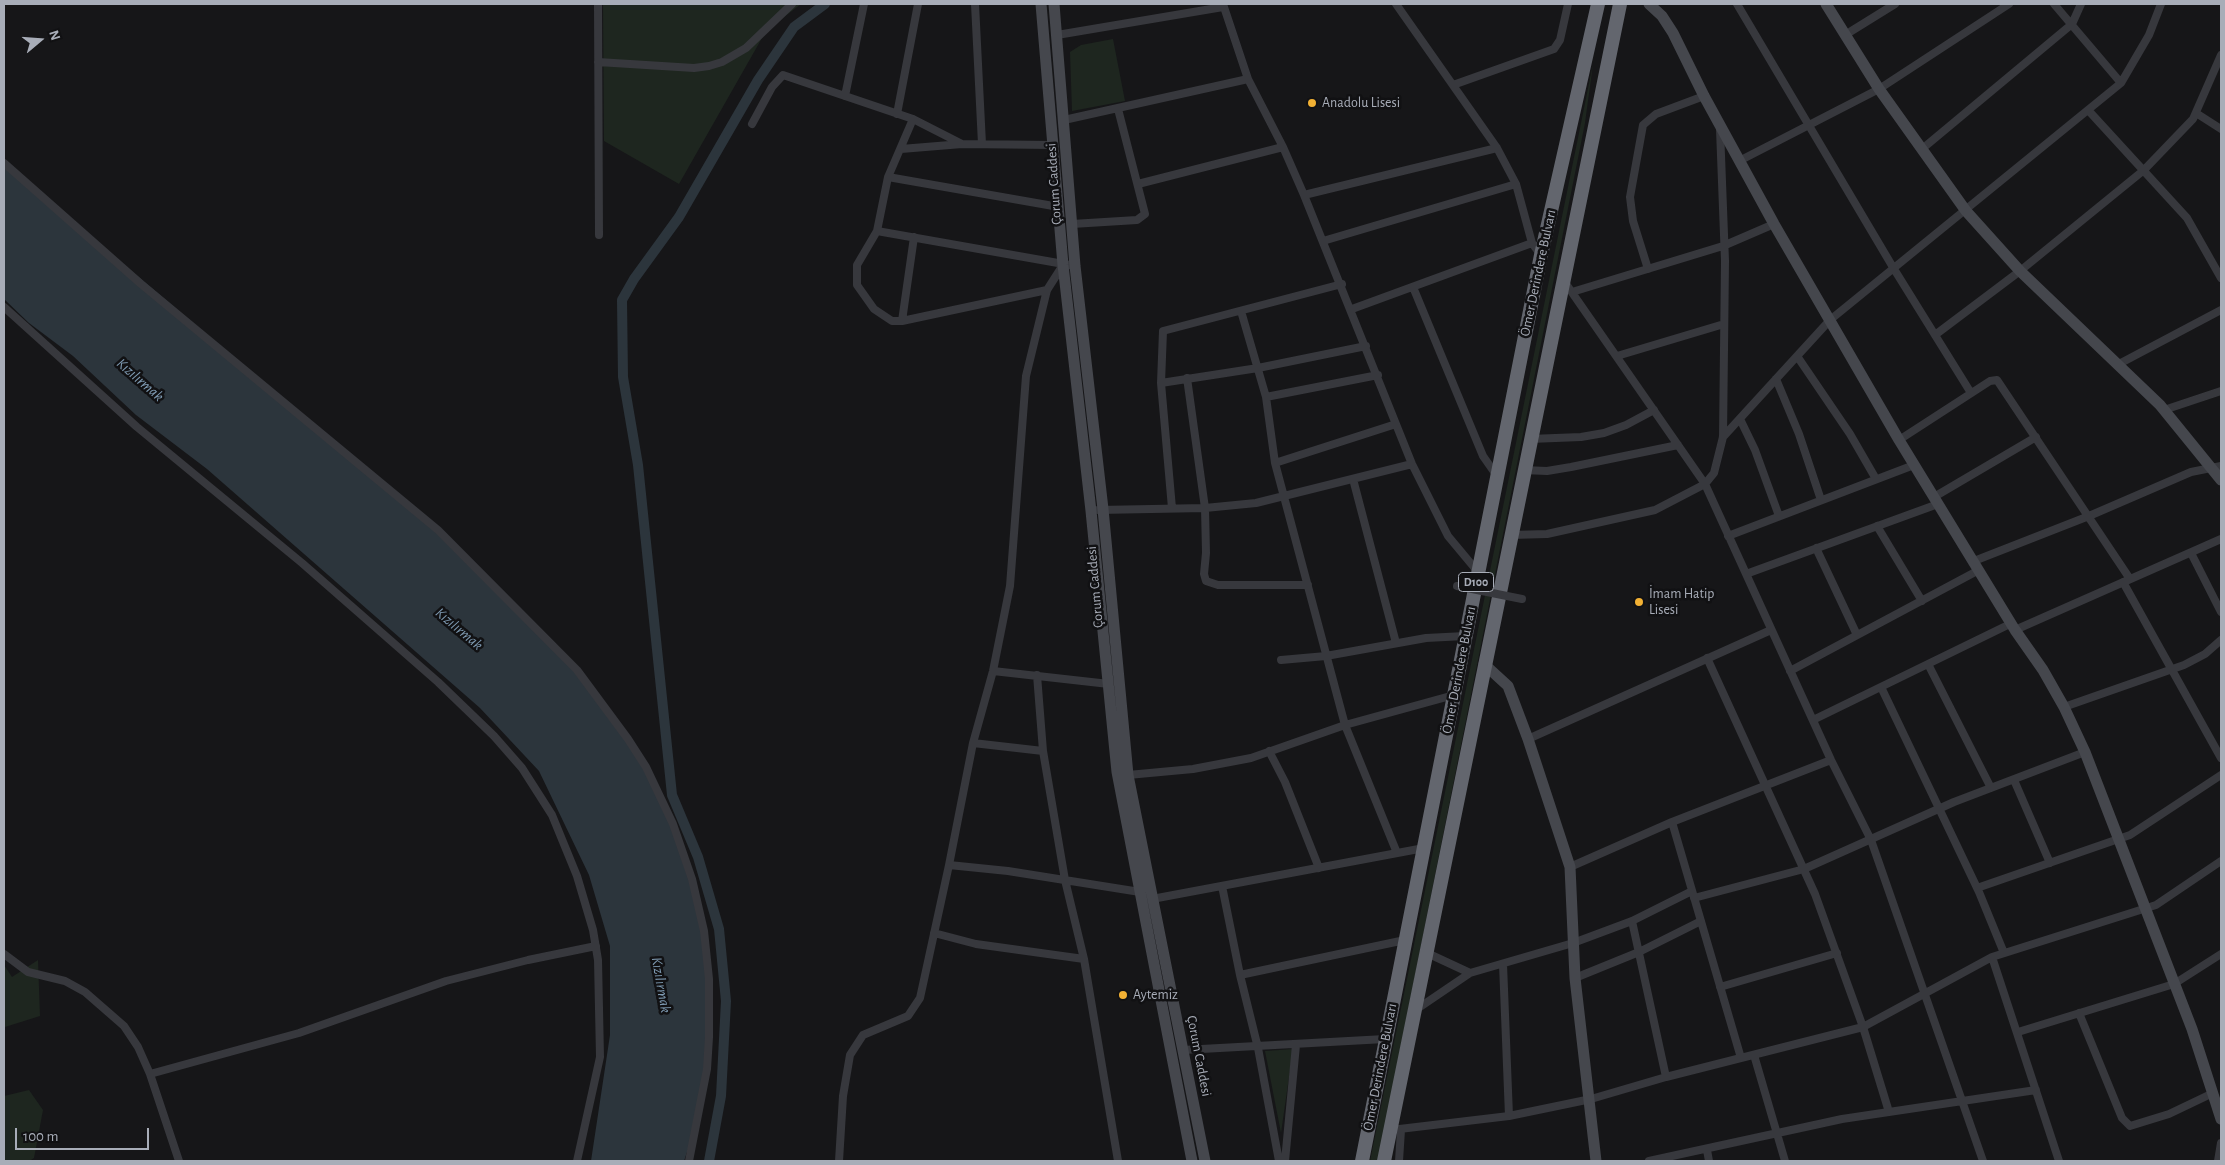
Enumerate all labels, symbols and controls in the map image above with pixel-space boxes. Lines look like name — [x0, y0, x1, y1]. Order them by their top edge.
north arrow — [15, 15, 65, 65]
text: N — [46, 29, 62, 42]
place label: Anadolu Lisesi — [1322, 95, 1400, 111]
marker: Anadolu Lisesi — [1306, 97, 1318, 109]
street label: Çorum Caddesi — [1043, 143, 1065, 225]
street label: Ömer Derindere Bulvarı — [1516, 208, 1560, 338]
water label: Kızılırmak — [113, 355, 167, 405]
street label: Çorum Caddesi — [1083, 545, 1107, 629]
road number: D100 — [1458, 572, 1494, 592]
place label: İmam Hatip Lisesi — [1649, 586, 1714, 618]
marker: İmam Hatip Lisesi — [1633, 596, 1645, 608]
water label: Kızılırmak — [432, 604, 486, 654]
street label: Ömer Derindere Bulvarı — [1438, 605, 1480, 735]
water label: Kızılırmak — [647, 956, 675, 1014]
place label: Aytemiz — [1133, 987, 1178, 1003]
marker: Aytemiz — [1117, 989, 1129, 1001]
street label: Ömer Derindere Bulvarı — [1359, 1002, 1401, 1132]
street label: Çorum Caddesi — [1183, 1014, 1215, 1098]
scale bar — [18, 1118, 151, 1150]
text: 100 m — [23, 1129, 58, 1144]

